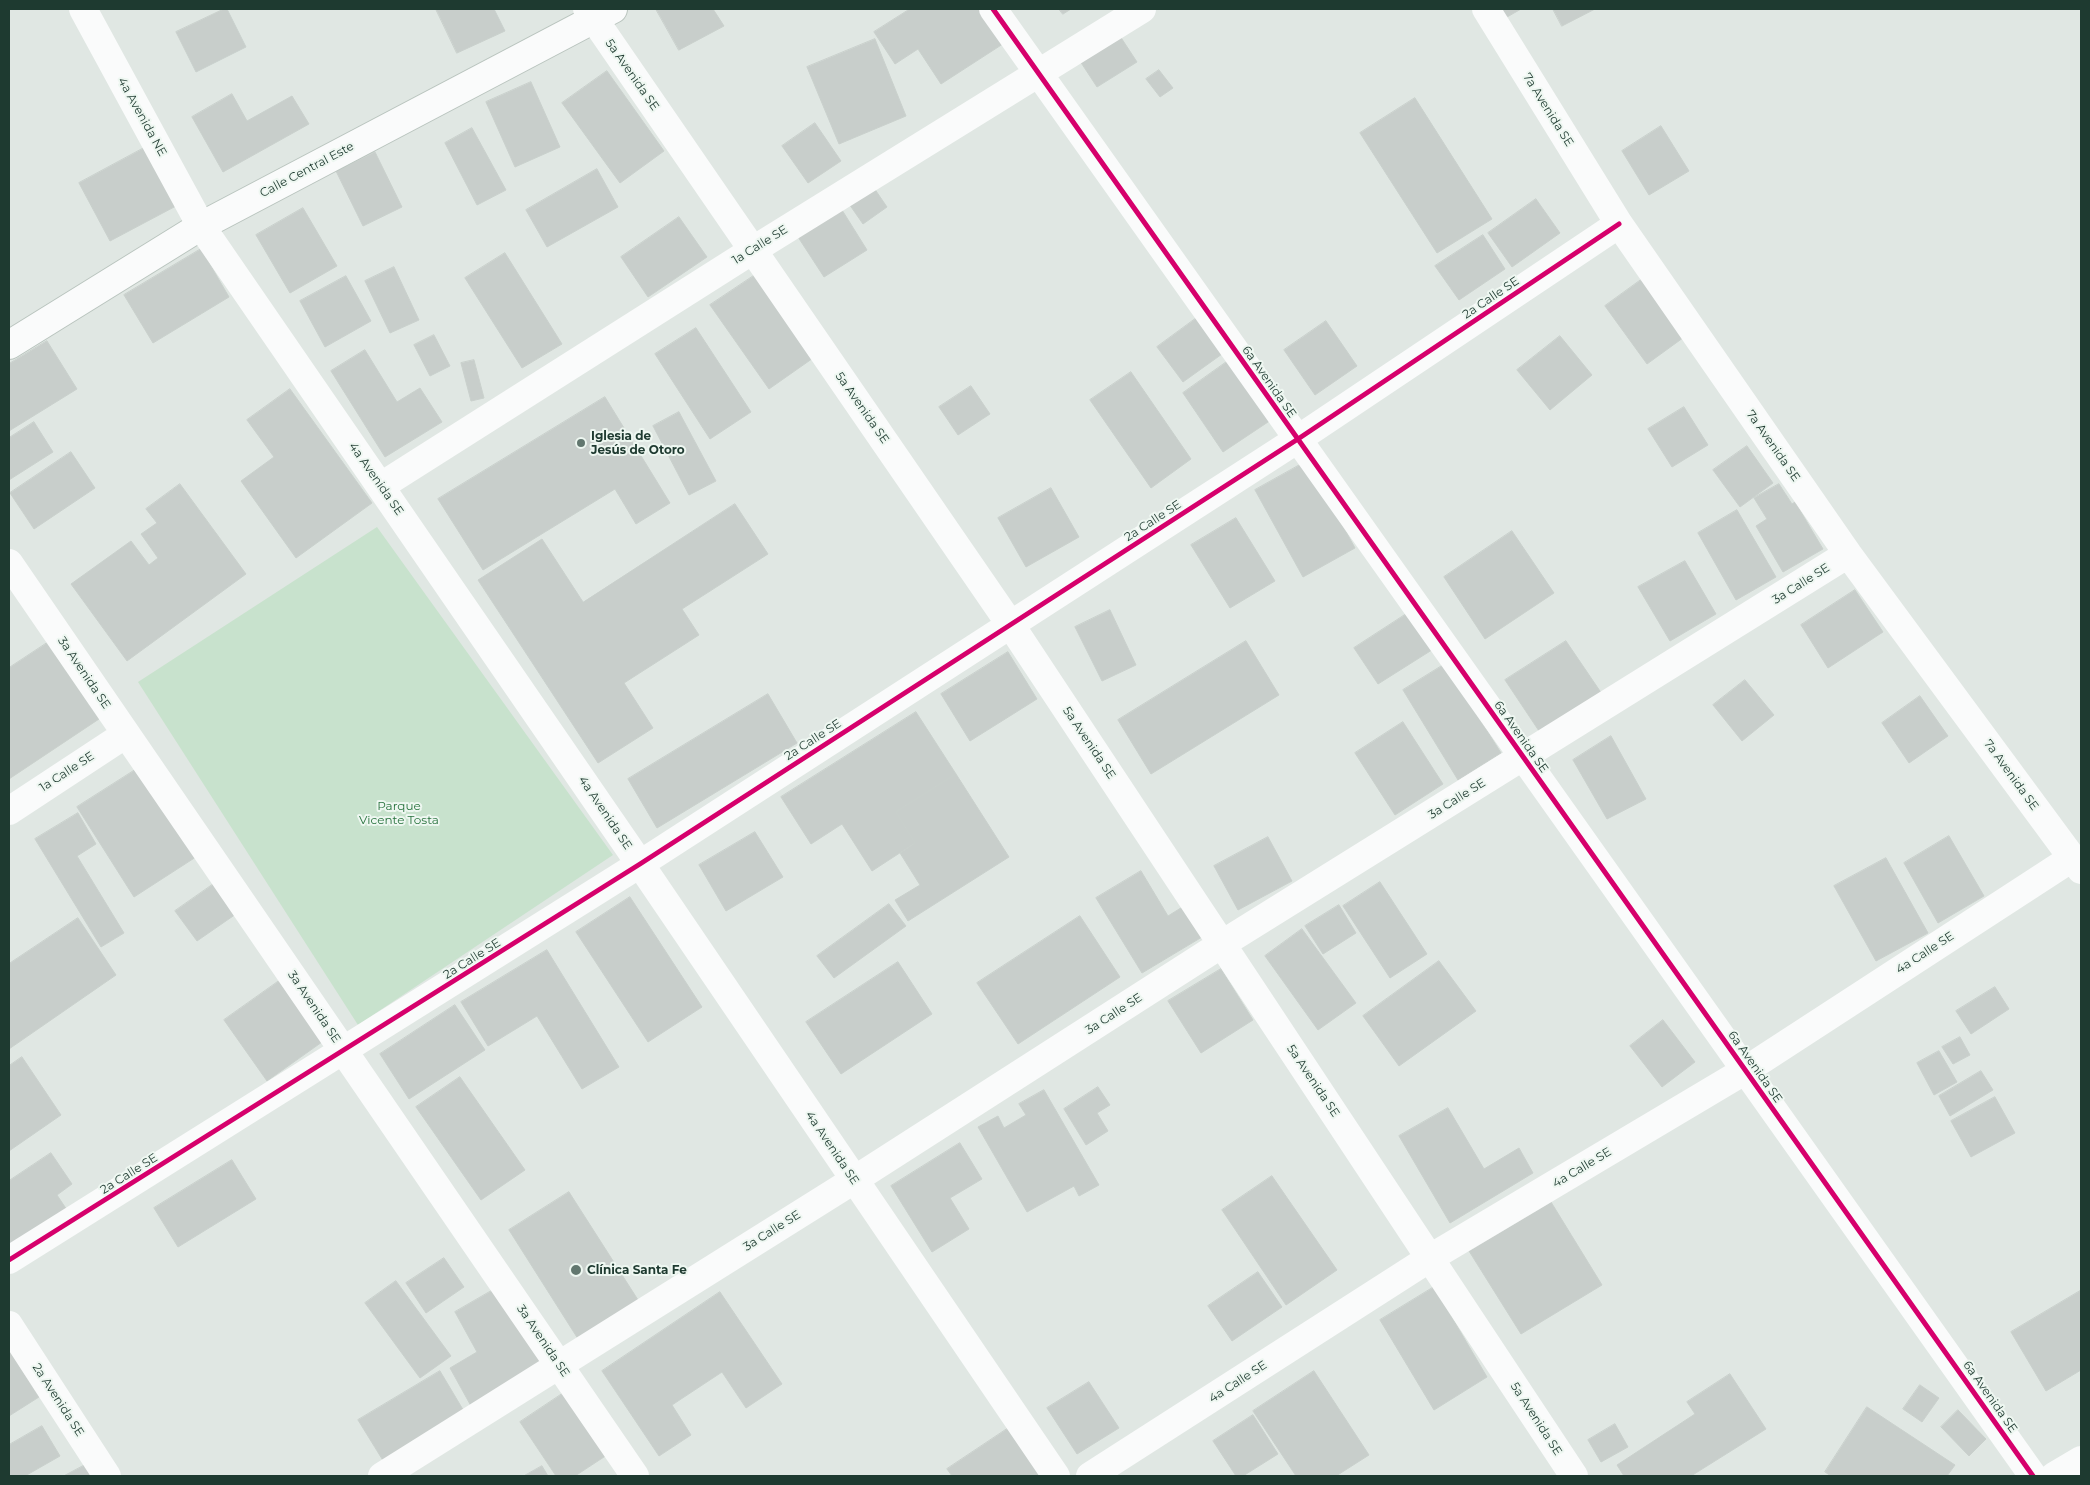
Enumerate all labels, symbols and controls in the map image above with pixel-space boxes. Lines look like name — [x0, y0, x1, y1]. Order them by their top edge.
street label: 5a Avenida SE — [602, 36, 662, 114]
street label: 7a Avenida SE — [1520, 71, 1576, 149]
street label: 4a Avenida NE — [114, 75, 170, 159]
street label: Calle Central Este — [258, 139, 356, 201]
street label: 1a Calle SE — [730, 222, 790, 268]
street label: 2a Calle SE — [1460, 274, 1522, 322]
street label: 6a Avenida SE — [1239, 343, 1299, 421]
street label: 5a Avenida SE — [832, 369, 892, 447]
street label: 7a Avenida SE — [1743, 408, 1803, 484]
place label: Iglesia de Jesús de Otoro — [591, 429, 685, 457]
marker: Iglesia de Jesús de Otoro — [575, 437, 587, 449]
street label: 4a Avenida SE — [346, 440, 406, 518]
street label: 2a Calle SE — [1122, 497, 1184, 545]
street label: 3a Calle SE — [1770, 561, 1832, 607]
street label: 3a Avenida SE — [55, 634, 113, 712]
street label: 6a Avenida SE — [1491, 698, 1551, 776]
street label: 5a Avenida SE — [1060, 704, 1118, 782]
street label: 2a Calle SE — [782, 716, 844, 764]
street label: 7a Avenida SE — [1981, 737, 2041, 813]
street label: 1a Calle SE — [37, 749, 97, 795]
street label: 4a Avenida SE — [575, 774, 635, 852]
street label: 3a Calle SE — [1426, 776, 1488, 822]
park label: Parque Vicente Tosta — [359, 799, 439, 827]
street label: 4a Calle SE — [1893, 929, 1957, 977]
street label: 2a Calle SE — [441, 936, 503, 982]
street label: 3a Avenida SE — [285, 968, 343, 1046]
street label: 3a Calle SE — [1083, 990, 1145, 1038]
street label: 6a Avenida SE — [1725, 1028, 1785, 1106]
street label: 5a Avenida SE — [1284, 1042, 1342, 1120]
street label: 4a Avenida SE — [802, 1109, 862, 1187]
street label: 4a Calle SE — [1550, 1145, 1614, 1191]
street label: 2a Calle SE — [98, 1151, 160, 1197]
street label: 3a Calle SE — [741, 1208, 803, 1254]
marker: Clínica Santa Fe — [569, 1263, 583, 1277]
place label: Clínica Santa Fe — [587, 1263, 687, 1277]
street label: 3a Avenida SE — [514, 1302, 572, 1380]
street label: 4a Calle SE — [1206, 1358, 1270, 1406]
street label: 6a Avenida SE — [1960, 1358, 2020, 1436]
street label: 2a Avenida SE — [29, 1361, 87, 1439]
street label: 5a Avenida SE — [1507, 1380, 1565, 1458]

